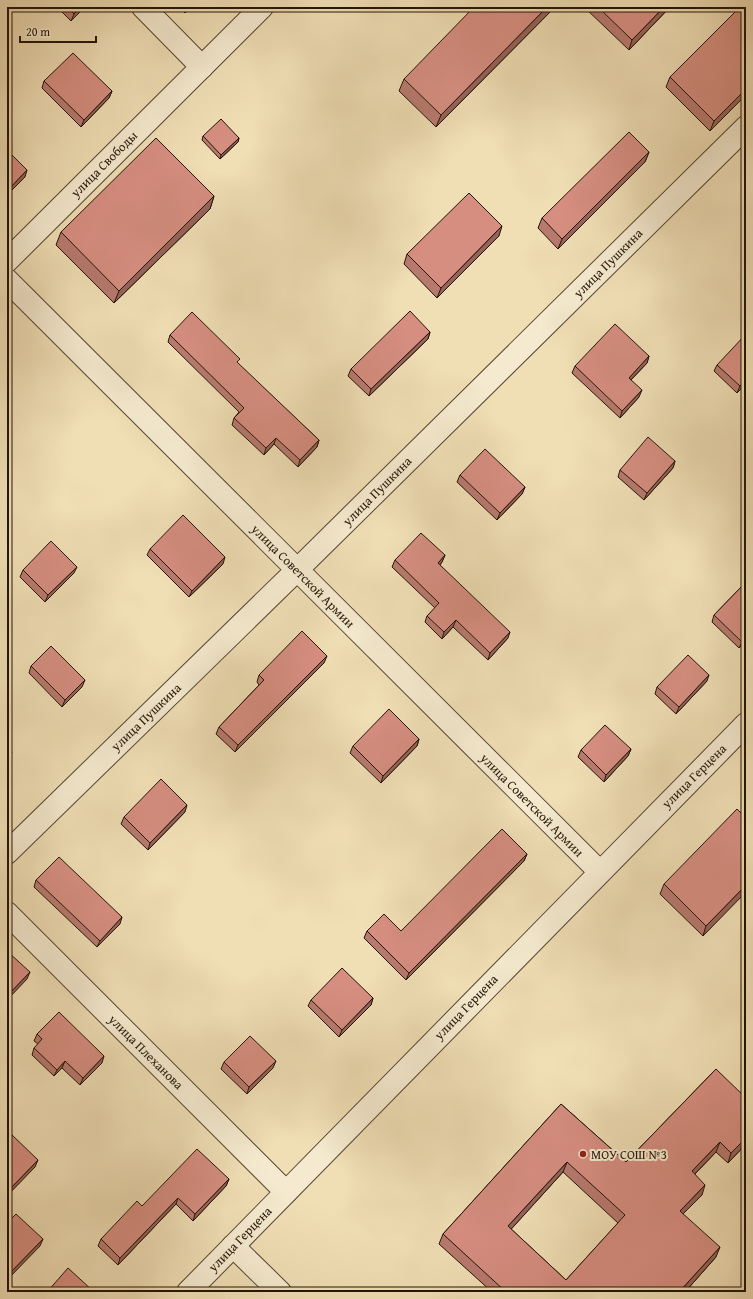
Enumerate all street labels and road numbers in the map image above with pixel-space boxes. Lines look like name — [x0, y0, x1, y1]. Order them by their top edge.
street label: улица Свободы — [66, 126, 142, 202]
street label: улица Пушкина — [568, 224, 647, 303]
street label: улица Пушкина — [337, 452, 416, 531]
street label: улица Советской Армии — [246, 519, 359, 632]
street label: улица Пушкина — [106, 678, 186, 756]
street label: улица Герцена — [657, 739, 731, 813]
street label: улица Советской Армии — [475, 748, 588, 861]
street label: улица Герцена — [429, 969, 503, 1045]
street label: улица Плеханова — [104, 1010, 188, 1094]
street label: улица Герцена — [203, 1201, 277, 1277]

